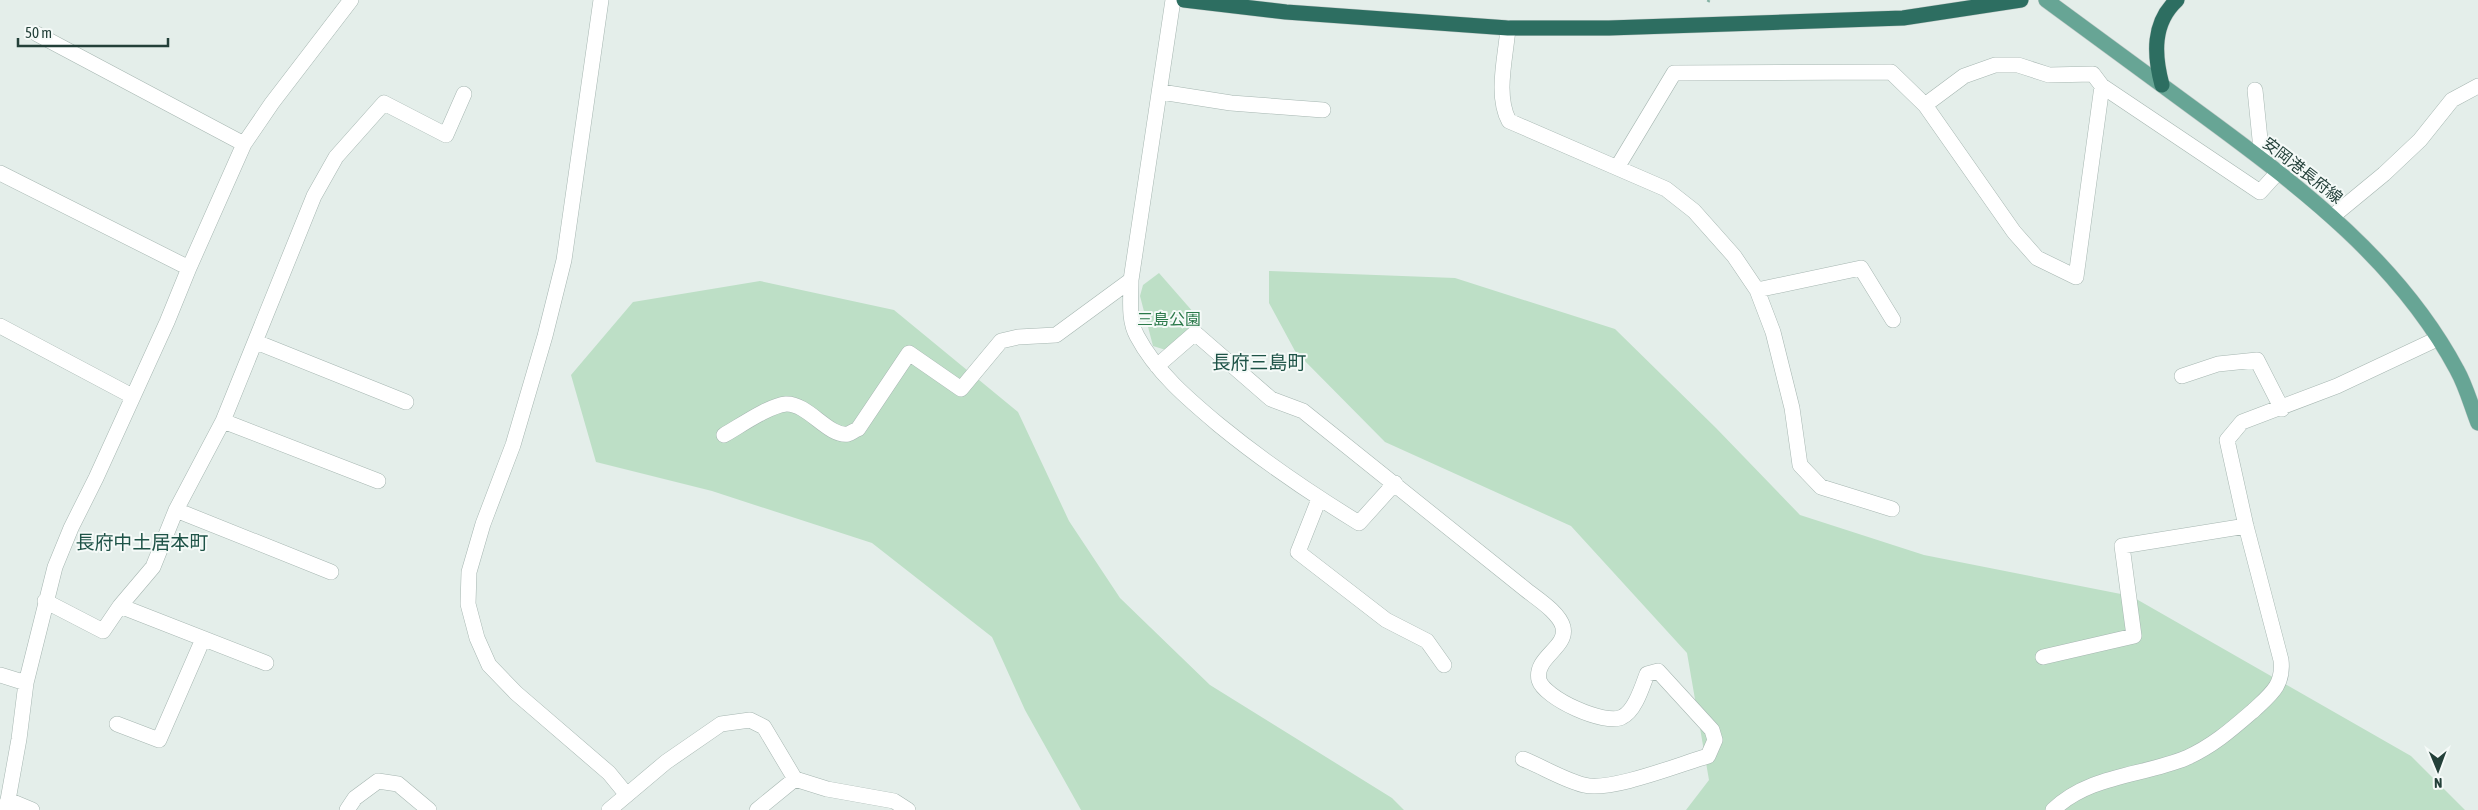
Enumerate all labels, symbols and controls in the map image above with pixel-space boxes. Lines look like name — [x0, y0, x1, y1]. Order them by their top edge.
scale bar — [18, 15, 168, 47]
text: 50 m — [25, 24, 52, 41]
street label: 安岡港長府線 — [2260, 133, 2346, 207]
park label: 三島公園 — [1137, 310, 1201, 328]
district label: 長府三島町 — [1211, 351, 1307, 373]
district label: 長府中土居本町 — [75, 531, 209, 553]
north arrow — [2413, 745, 2463, 795]
text: N — [2434, 775, 2442, 791]

